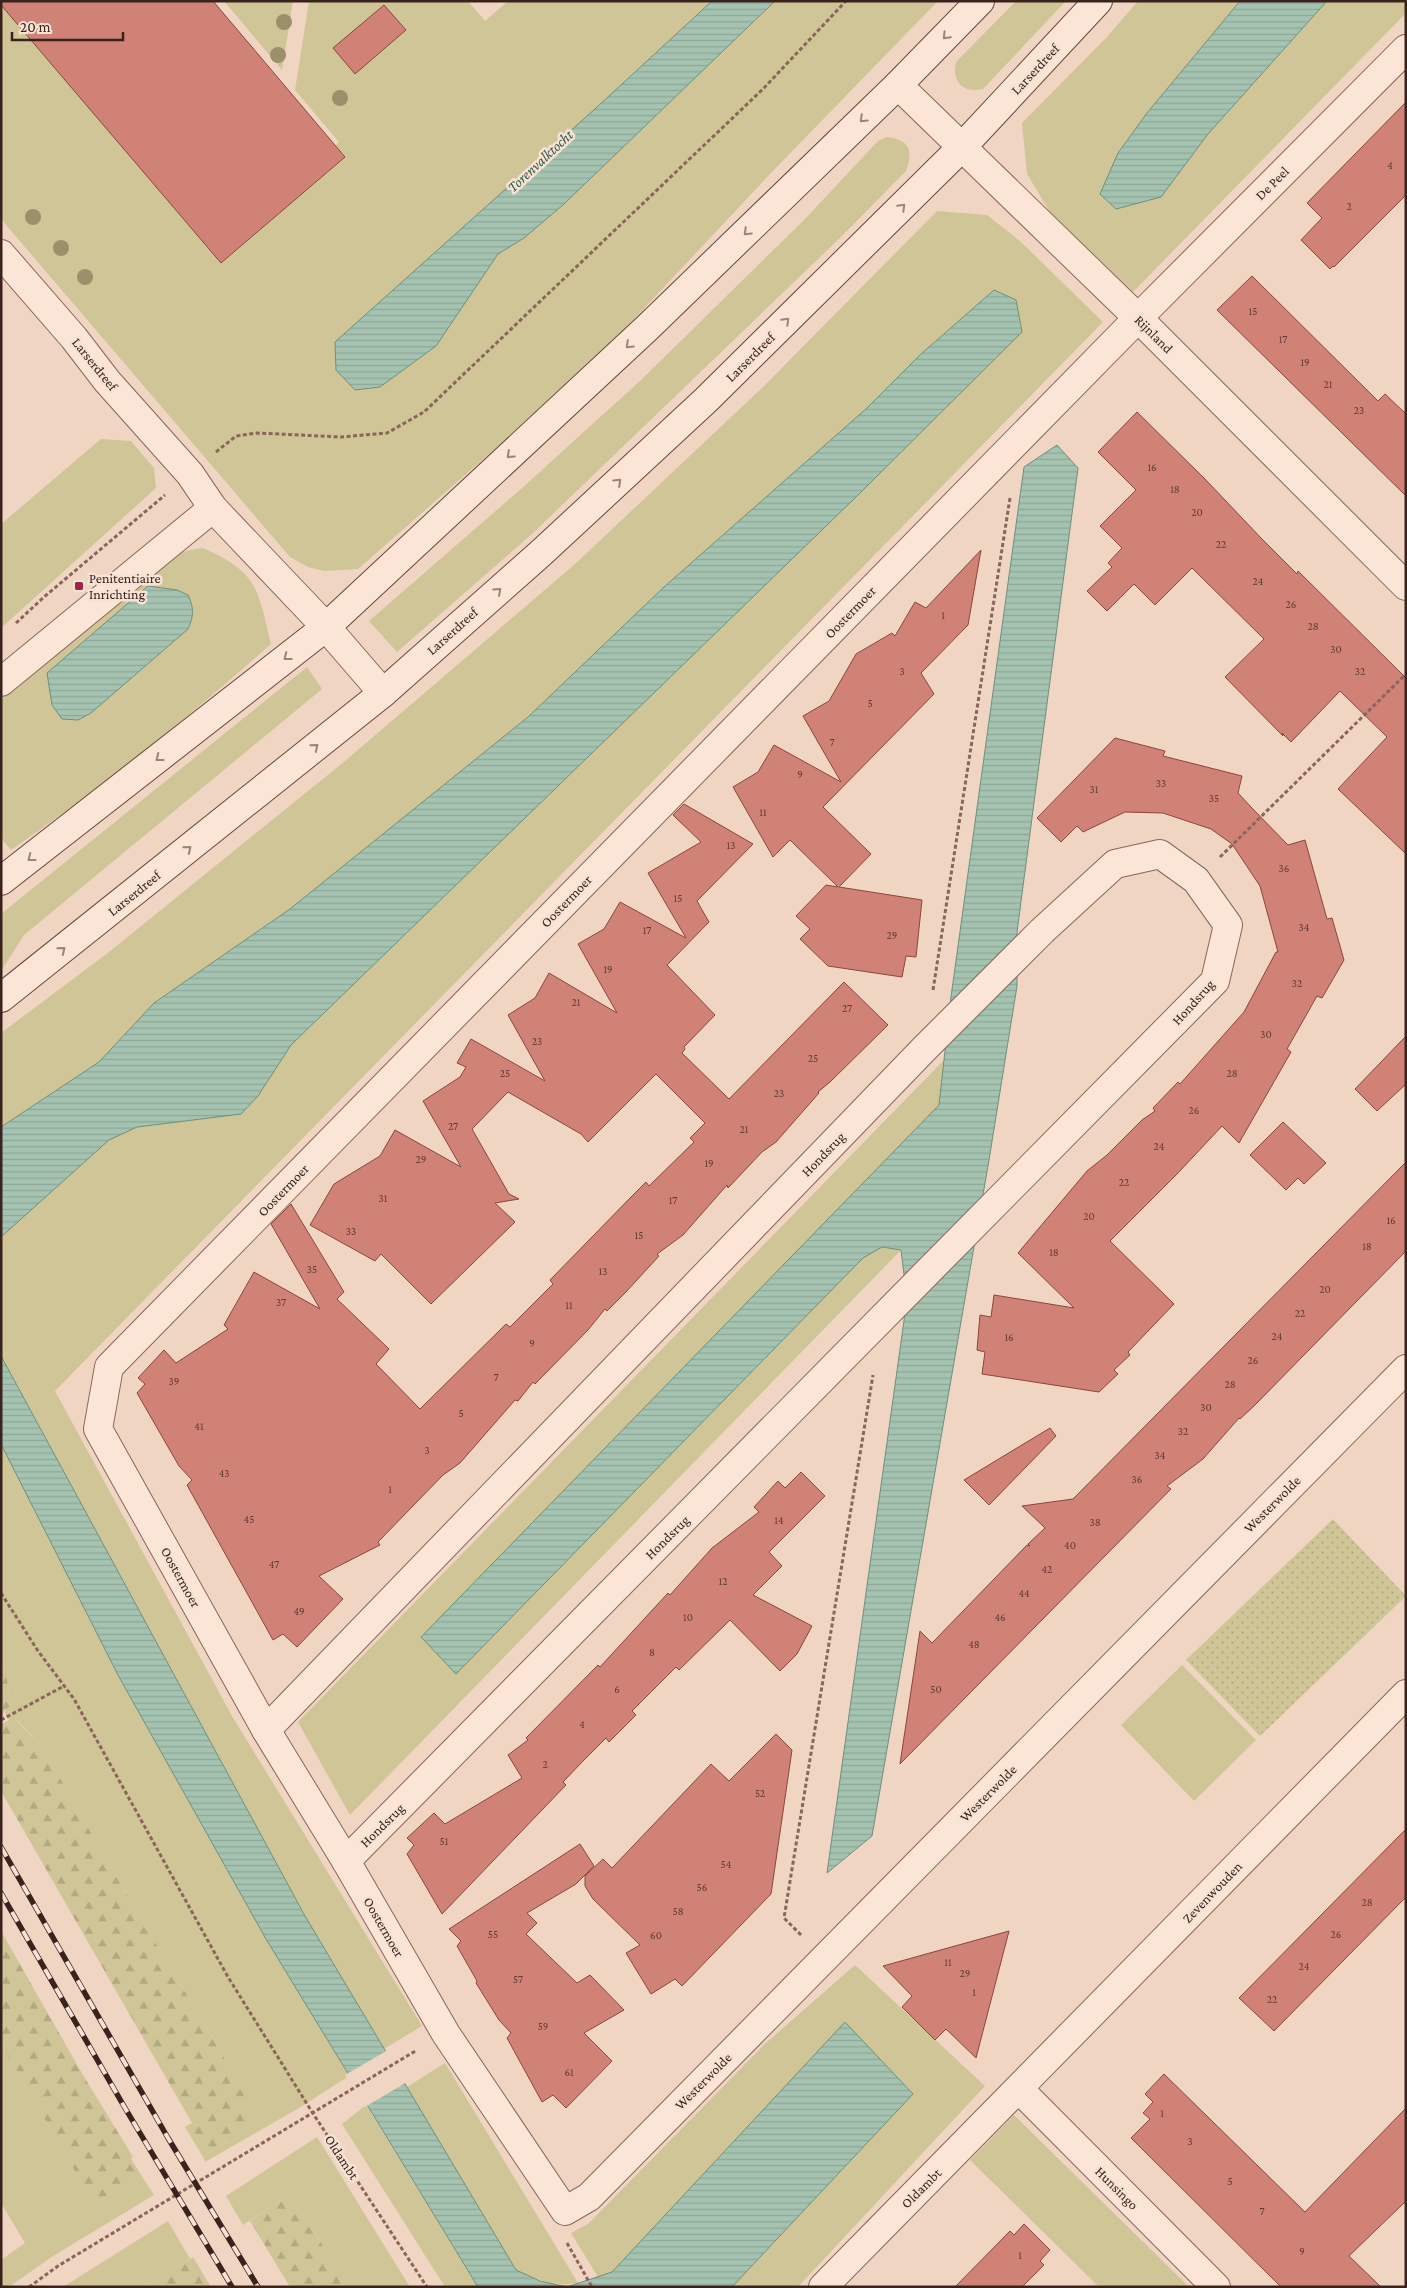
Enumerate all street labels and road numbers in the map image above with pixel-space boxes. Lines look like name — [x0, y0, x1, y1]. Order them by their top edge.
street label: Larserdreef — [1008, 40, 1063, 98]
street label: De Peel — [1252, 163, 1292, 203]
street label: Rijnland — [1131, 312, 1177, 358]
street label: Larserdreef — [722, 328, 779, 385]
street label: Larserdreef — [69, 334, 122, 394]
street label: Oostermoer — [821, 582, 879, 642]
street label: Larserdreef — [423, 603, 481, 658]
street label: Larserdreef — [104, 866, 164, 919]
street label: Oostermoer — [537, 871, 595, 931]
street label: Hondsrug — [1168, 976, 1218, 1028]
street label: Hondsrug — [798, 1128, 848, 1180]
street label: Oostermoer — [254, 1160, 312, 1220]
street label: Westerwolde — [1240, 1472, 1304, 1536]
street label: Hondsrug — [642, 1511, 693, 1562]
street label: Oostermoer — [158, 1544, 204, 1610]
street label: Westerwolde — [956, 1761, 1020, 1825]
street label: Hondsrug — [357, 1799, 408, 1850]
street label: Zevenwouden — [1179, 1858, 1246, 1926]
street label: Oostermoer — [360, 1894, 408, 1960]
street label: Westerwolde — [671, 2049, 735, 2113]
street label: Oldambt — [322, 2132, 363, 2183]
street label: Hunsingo — [1092, 2163, 1142, 2213]
street label: Oldambt — [898, 2164, 945, 2211]

